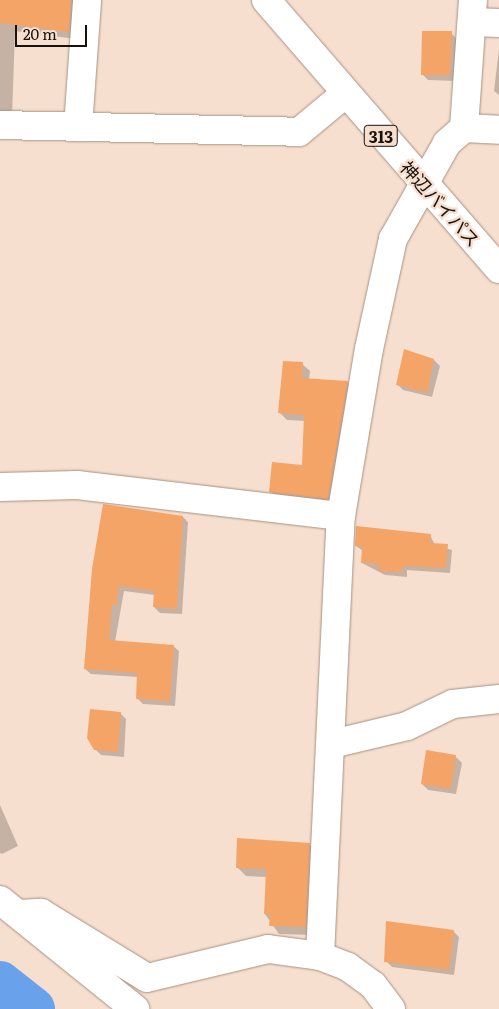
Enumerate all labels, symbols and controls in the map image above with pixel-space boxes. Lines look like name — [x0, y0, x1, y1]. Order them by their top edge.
scale bar — [18, 15, 90, 47]
text: 20 m — [23, 22, 57, 45]
road number: 313 — [364, 122, 398, 150]
street label: 神辺バイパス — [396, 157, 484, 251]

